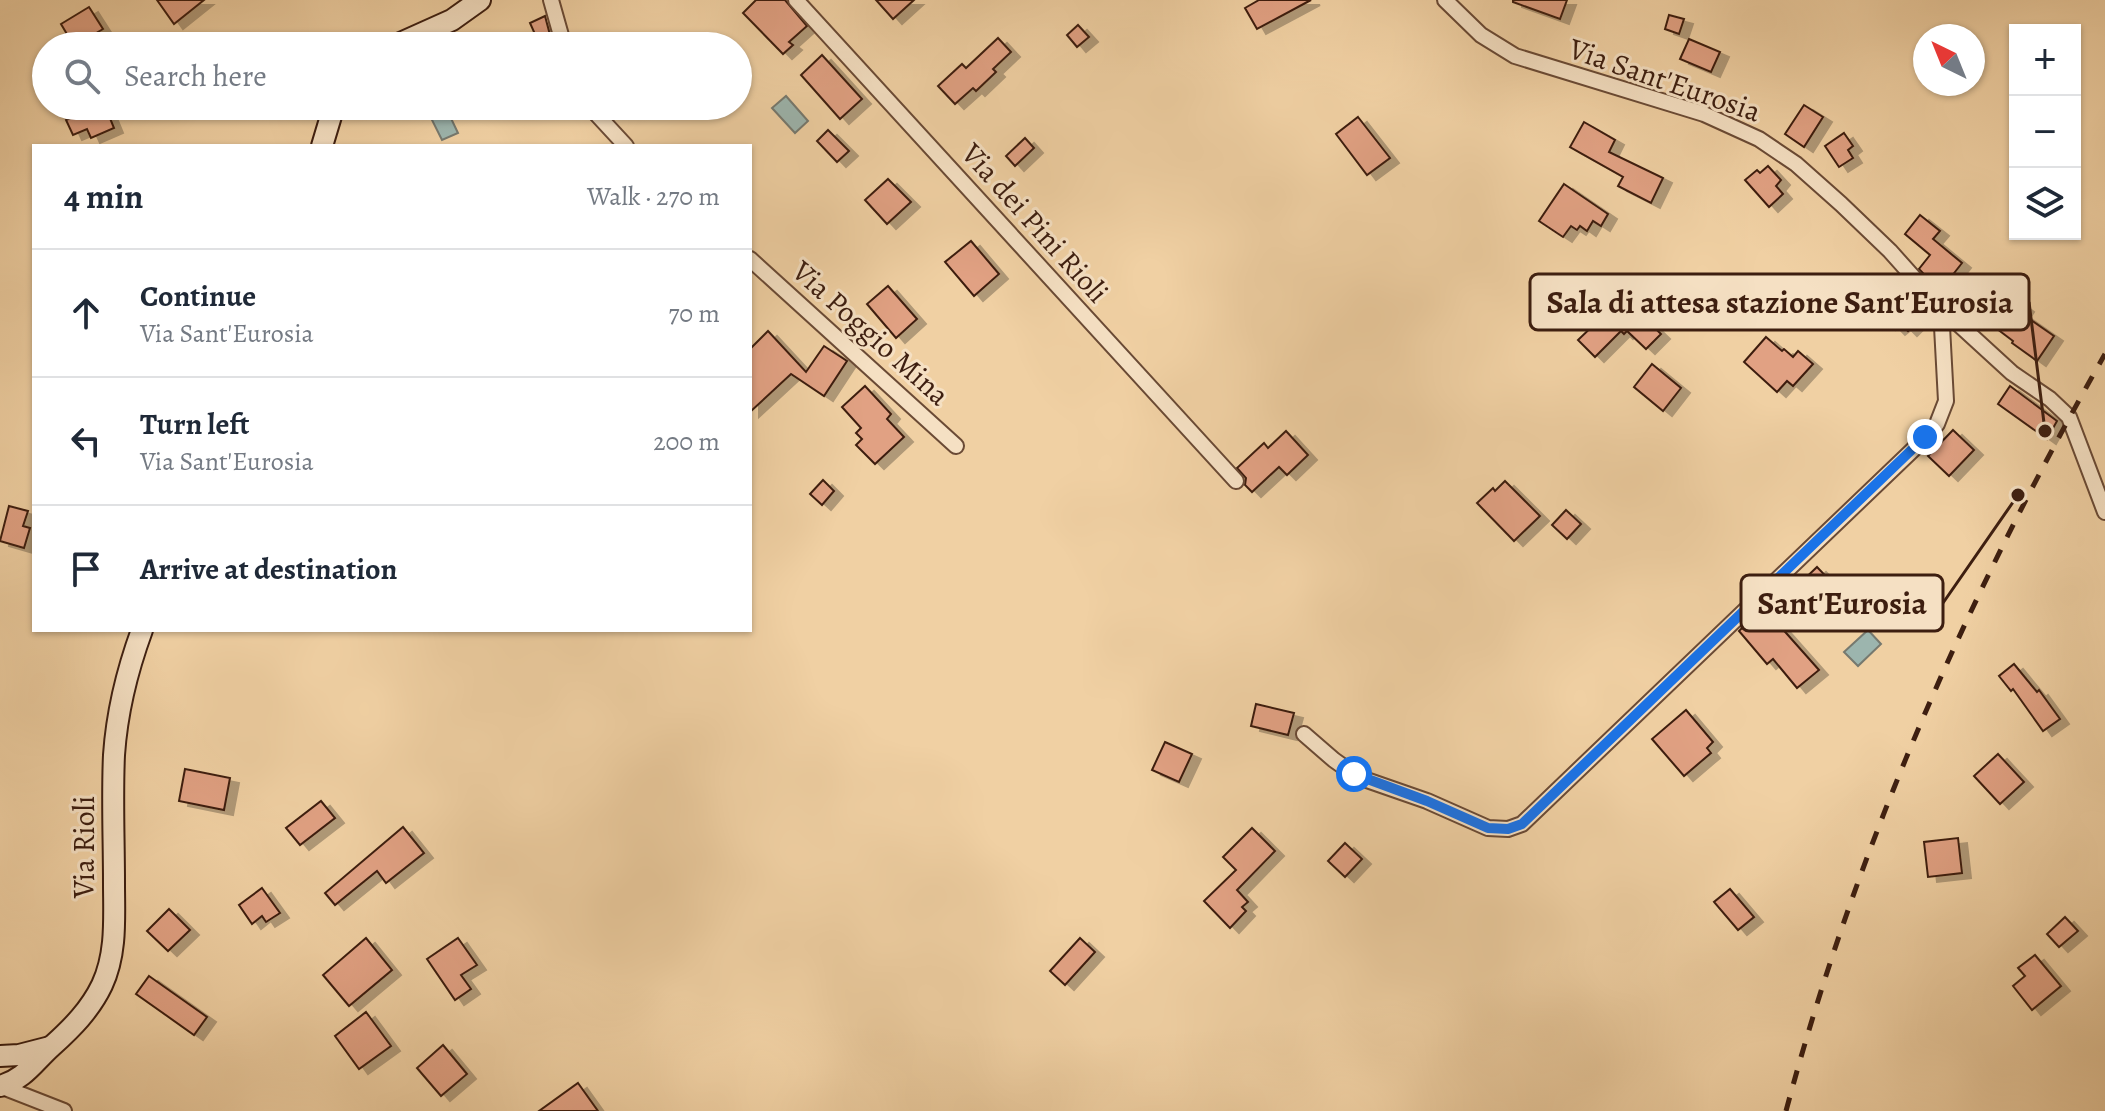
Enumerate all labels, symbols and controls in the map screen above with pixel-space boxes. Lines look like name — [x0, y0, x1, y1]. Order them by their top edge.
north arrow — [1913, 24, 1985, 96]
map controls — [2009, 24, 2081, 240]
button: + — [2009, 24, 2081, 96]
street label: Via Sant'Eurosia — [1563, 28, 1766, 132]
search box — [32, 32, 752, 120]
icon: search — [60, 54, 104, 98]
text: Search here — [124, 56, 267, 96]
button: − — [2009, 96, 2081, 168]
street label: Via dei Pini Rioli — [952, 134, 1118, 312]
button: layers — [2009, 168, 2081, 240]
text: 4 min — [64, 173, 143, 220]
text: Walk · 270 m — [587, 179, 720, 214]
street label: Via Poggio Mina — [783, 251, 958, 414]
callout: Sala di attesa stazione Sant'Eurosia — [1530, 274, 2029, 330]
text: Continue — [140, 276, 256, 316]
text: Sala di attesa stazione Sant'Eurosia — [1547, 280, 2014, 324]
icon: ahead — [64, 291, 108, 335]
text: 70 m — [668, 296, 720, 331]
text: Via Sant'Eurosia — [140, 316, 314, 351]
text: Turn left — [140, 404, 249, 444]
icon: left — [64, 419, 108, 463]
route end — [1907, 419, 1943, 455]
text: 200 m — [653, 424, 720, 459]
text: Via Sant'Eurosia — [140, 444, 314, 479]
icon: arrive — [64, 547, 108, 591]
text: Arrive at destination — [140, 549, 397, 589]
callout: Sant'Eurosia — [1741, 575, 1943, 631]
text: Sant'Eurosia — [1757, 581, 1927, 625]
route start — [1336, 756, 1372, 792]
street label: Via Rioli — [64, 796, 104, 899]

